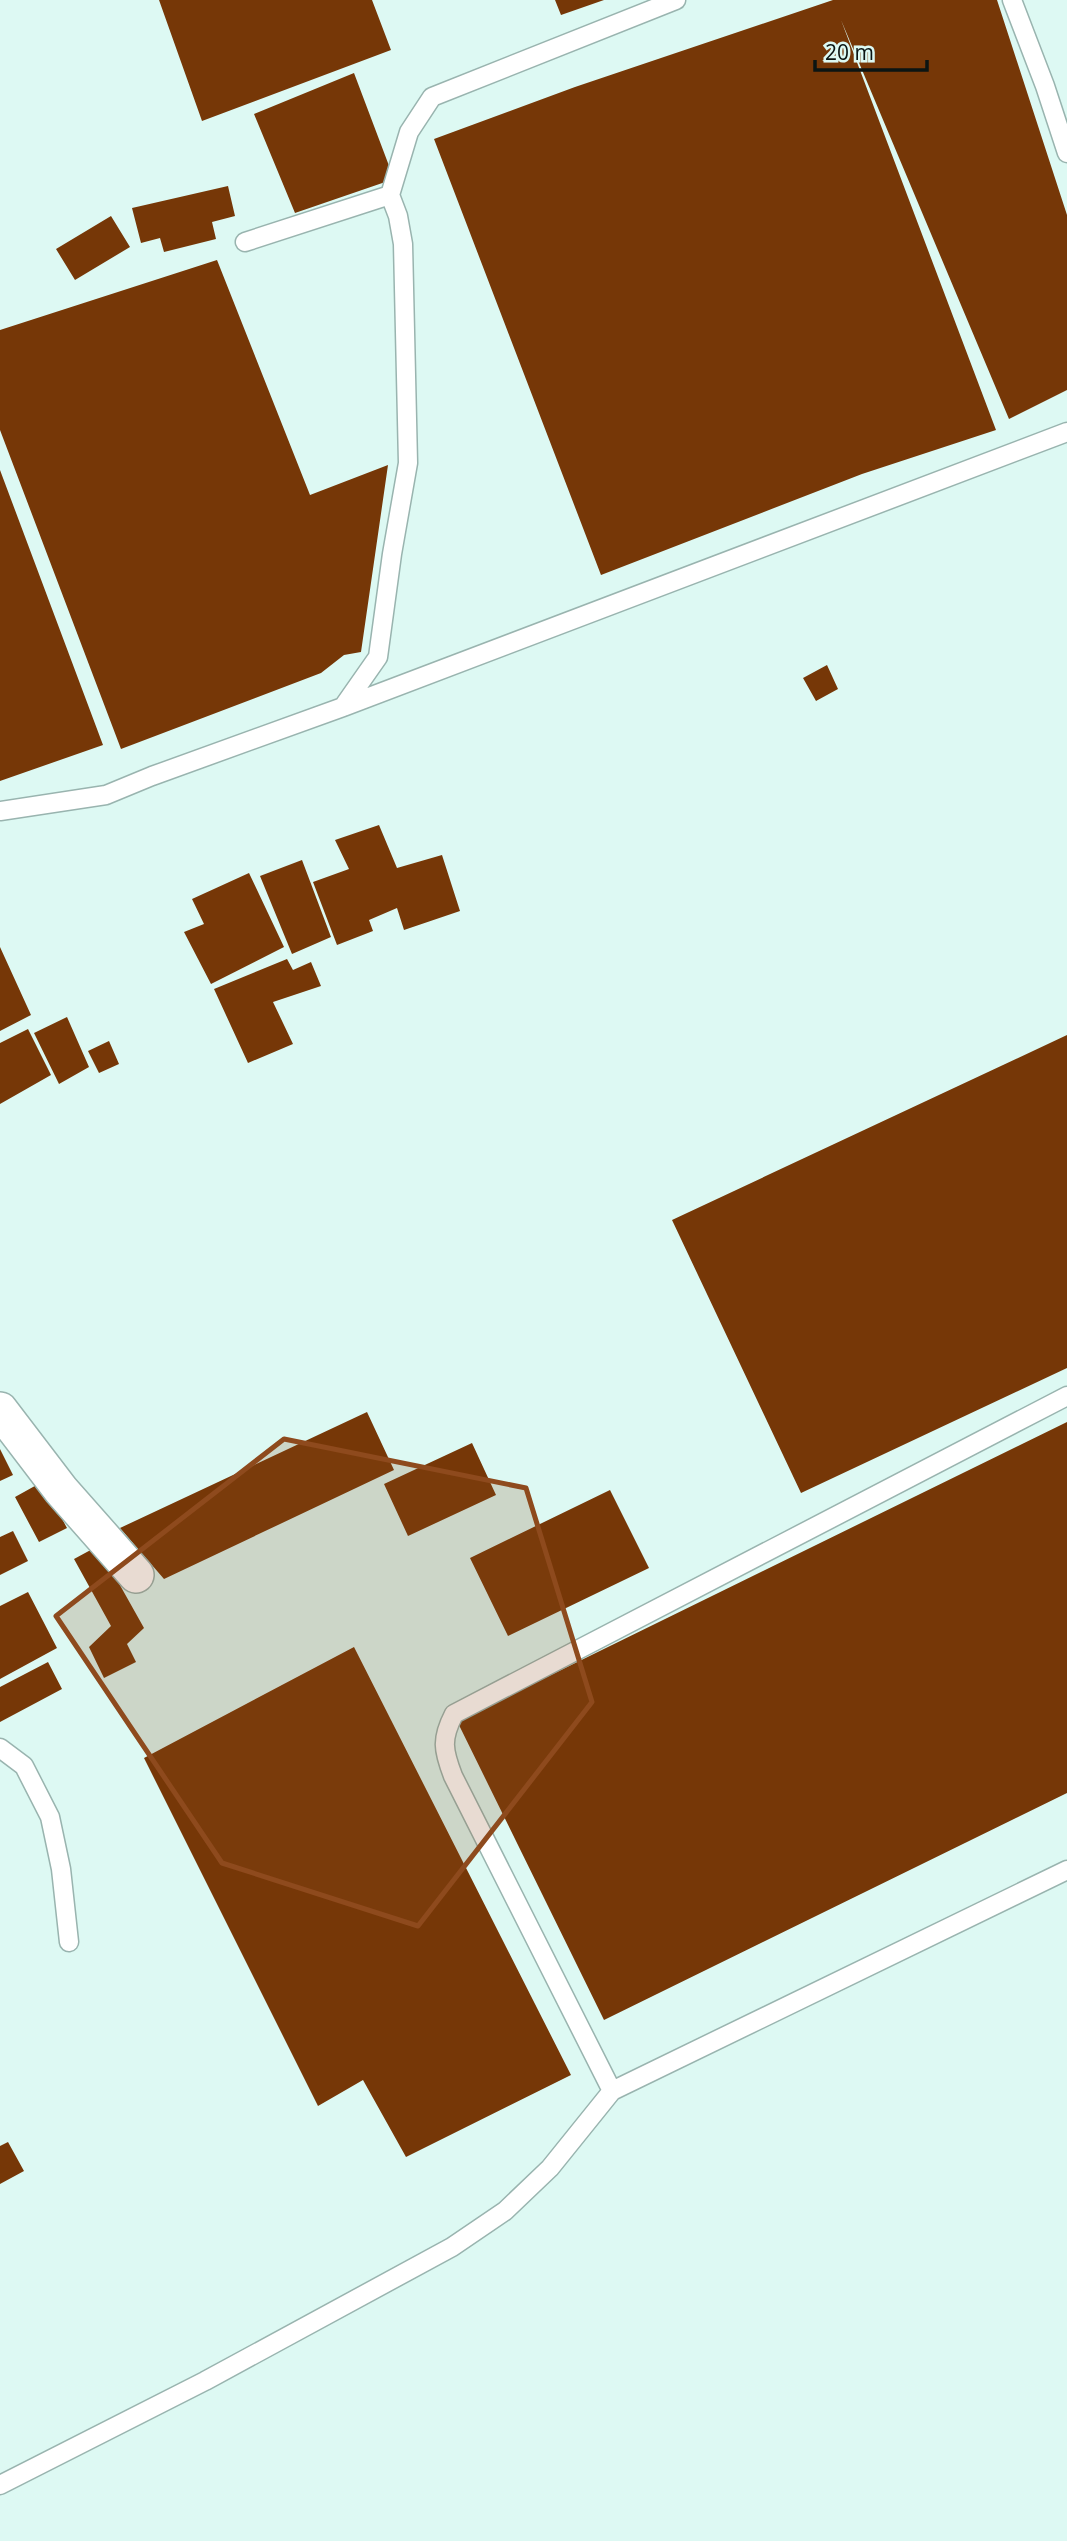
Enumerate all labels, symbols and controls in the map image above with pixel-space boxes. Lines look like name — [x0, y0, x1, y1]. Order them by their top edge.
scale bar — [815, 28, 927, 72]
text: 20 m — [825, 38, 874, 66]

